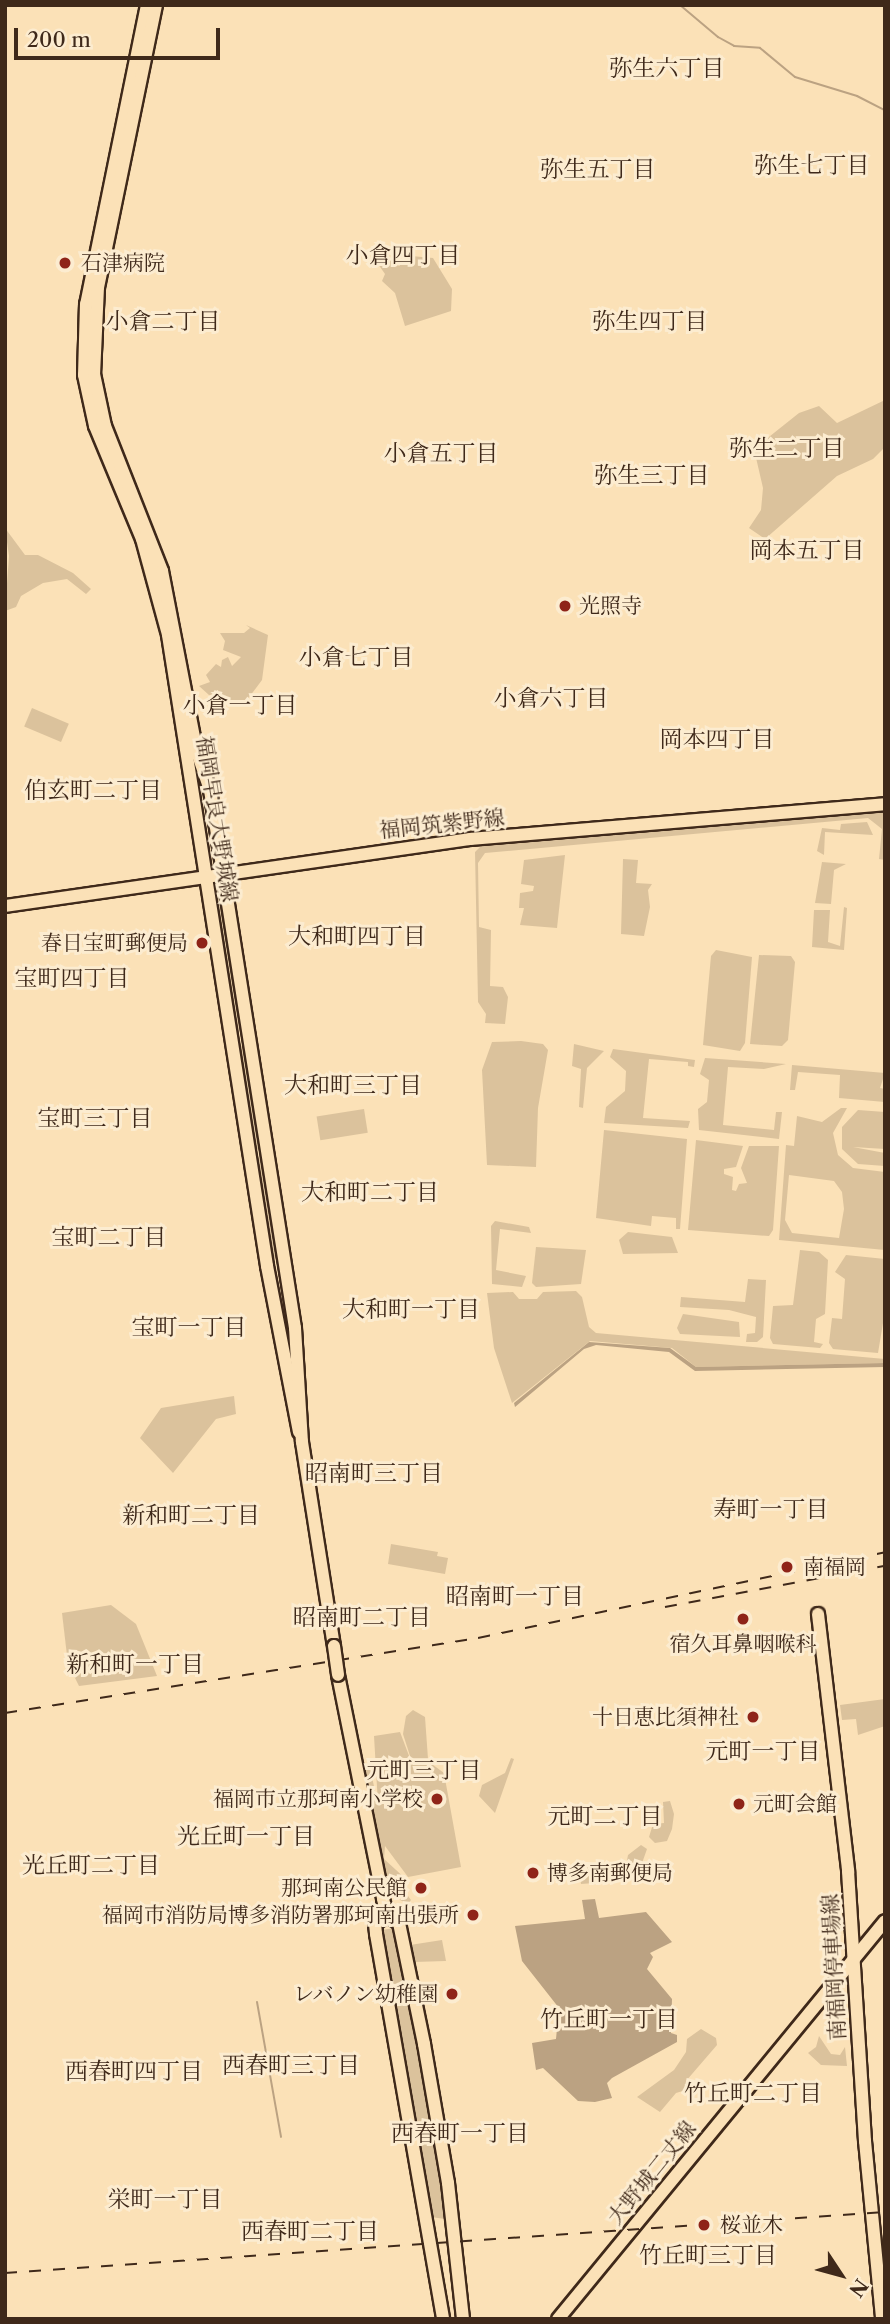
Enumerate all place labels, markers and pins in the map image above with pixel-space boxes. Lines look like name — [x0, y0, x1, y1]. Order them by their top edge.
place label: 石津病院 — [81, 250, 165, 276]
marker: 石津病院 — [55, 253, 75, 273]
place label: 光照寺 — [579, 593, 642, 619]
marker: 光照寺 — [557, 598, 573, 614]
place label: 春日宝町郵便局 — [41, 930, 188, 956]
marker: 春日宝町郵便局 — [194, 935, 210, 951]
place label: 南福岡 — [803, 1554, 866, 1580]
marker: 南福岡 — [777, 1557, 797, 1577]
marker: 宿久耳鼻咽喉科 — [733, 1609, 753, 1629]
place label: 宿久耳鼻咽喉科 — [670, 1631, 816, 1657]
place label: 十日恵比須神社 — [592, 1704, 739, 1730]
marker: 十日恵比須神社 — [745, 1709, 761, 1725]
place label: 福岡市立那珂南小学校 — [213, 1786, 423, 1812]
marker: 福岡市立那珂南小学校 — [429, 1791, 445, 1807]
place label: 元町会館 — [753, 1791, 837, 1817]
marker: 元町会館 — [731, 1796, 747, 1812]
place label: 博多南郵便局 — [547, 1860, 673, 1886]
marker: 博多南郵便局 — [525, 1865, 541, 1881]
place label: 那珂南公民館 — [281, 1875, 407, 1901]
marker: 那珂南公民館 — [413, 1880, 429, 1896]
place label: 福岡市消防局博多消防署那珂南出張所 — [102, 1902, 459, 1928]
marker: 福岡市消防局博多消防署那珂南出張所 — [465, 1907, 481, 1923]
place label: レバノン幼稚園 — [291, 1981, 438, 2007]
marker: レバノン幼稚園 — [444, 1986, 460, 2002]
place label: 桜並木 — [720, 2212, 783, 2238]
marker: 桜並木 — [694, 2215, 714, 2235]

